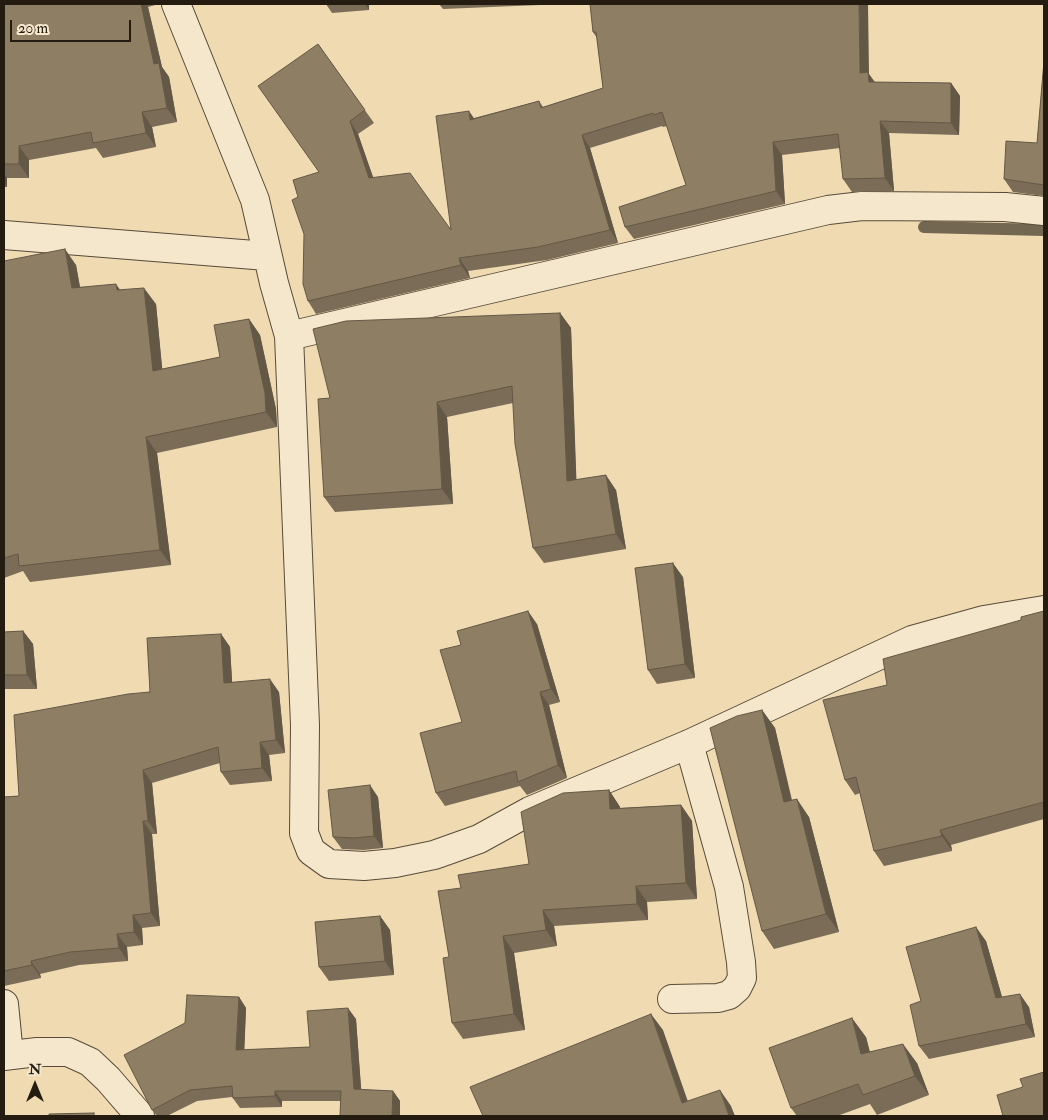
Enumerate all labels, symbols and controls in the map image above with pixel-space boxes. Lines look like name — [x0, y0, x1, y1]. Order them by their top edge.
scale bar — [12, 10, 134, 42]
text: 20 m — [18, 19, 48, 38]
north arrow — [10, 1060, 60, 1110]
text: N — [29, 1061, 41, 1078]

